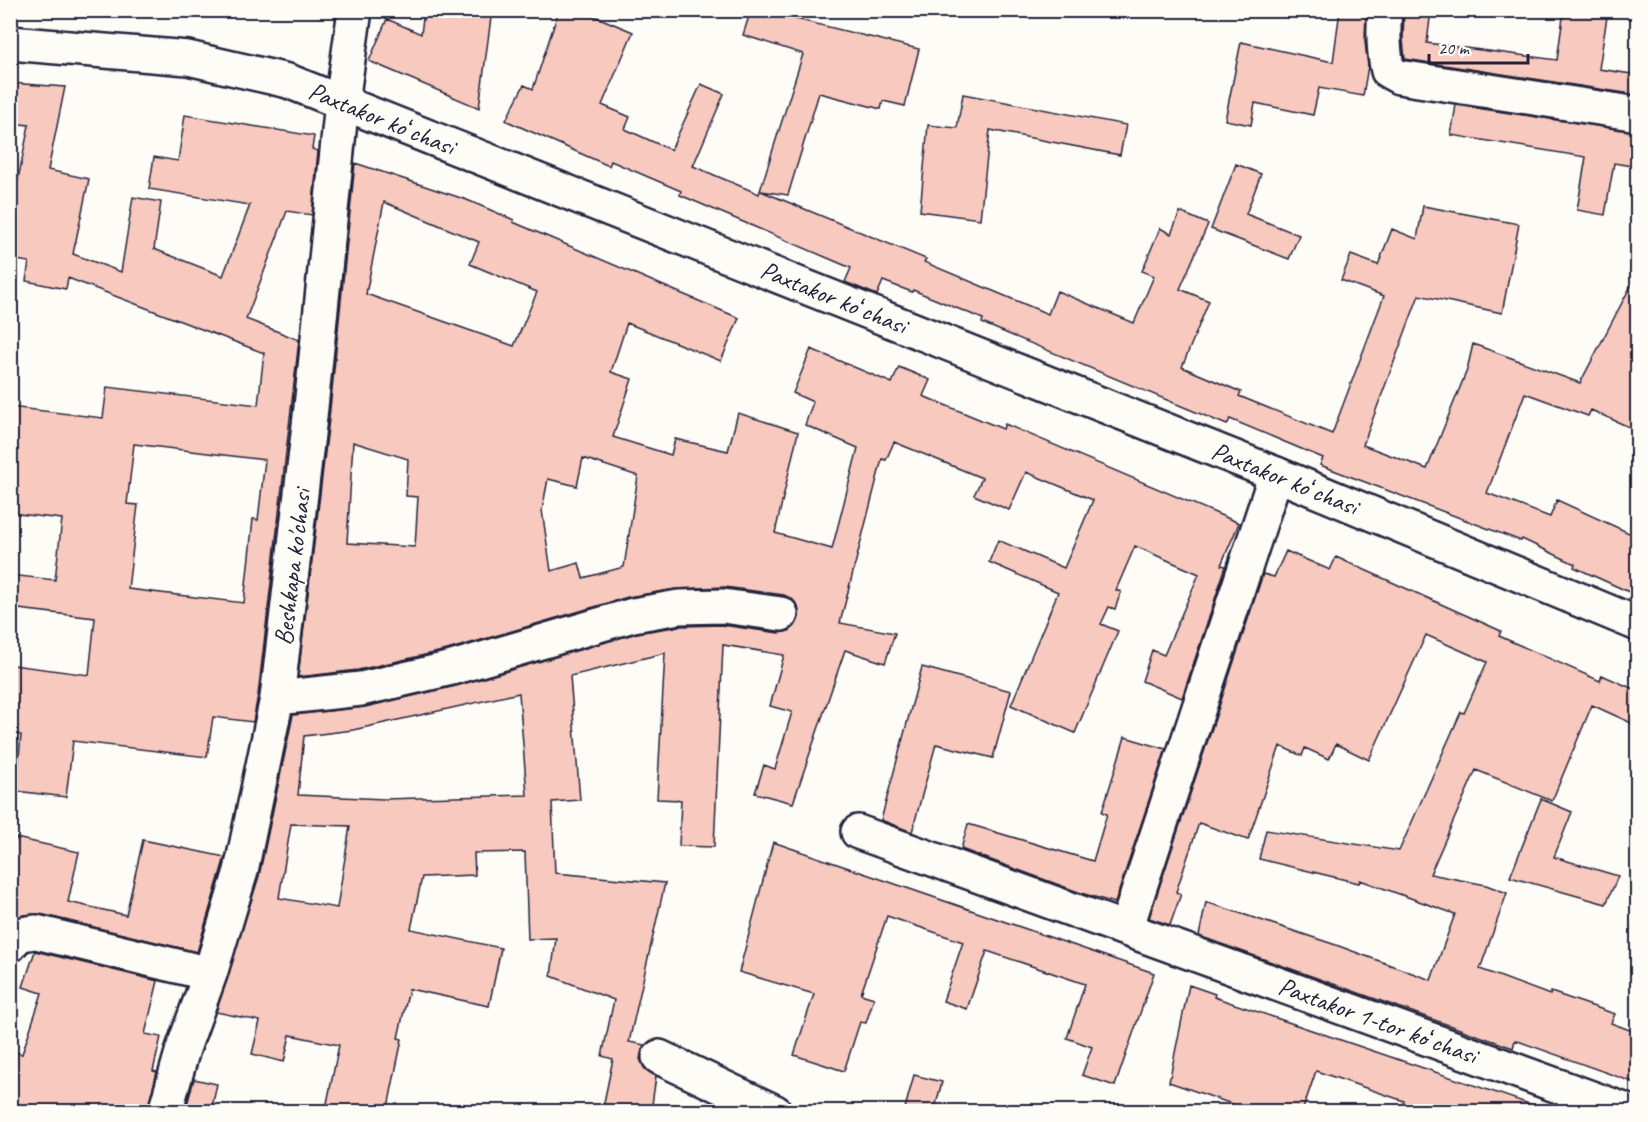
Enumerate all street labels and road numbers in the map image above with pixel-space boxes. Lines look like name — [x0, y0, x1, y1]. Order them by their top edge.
street label: Paxtakor koʻchasi — [304, 74, 463, 164]
street label: Paxtakor koʻchasi — [756, 253, 915, 343]
street label: Paxtakor koʻchasi — [1207, 434, 1366, 524]
street label: Beshkapa ko'chasi — [267, 484, 319, 647]
street label: Paxtakor 1-tor koʻchasi — [1274, 969, 1485, 1073]

